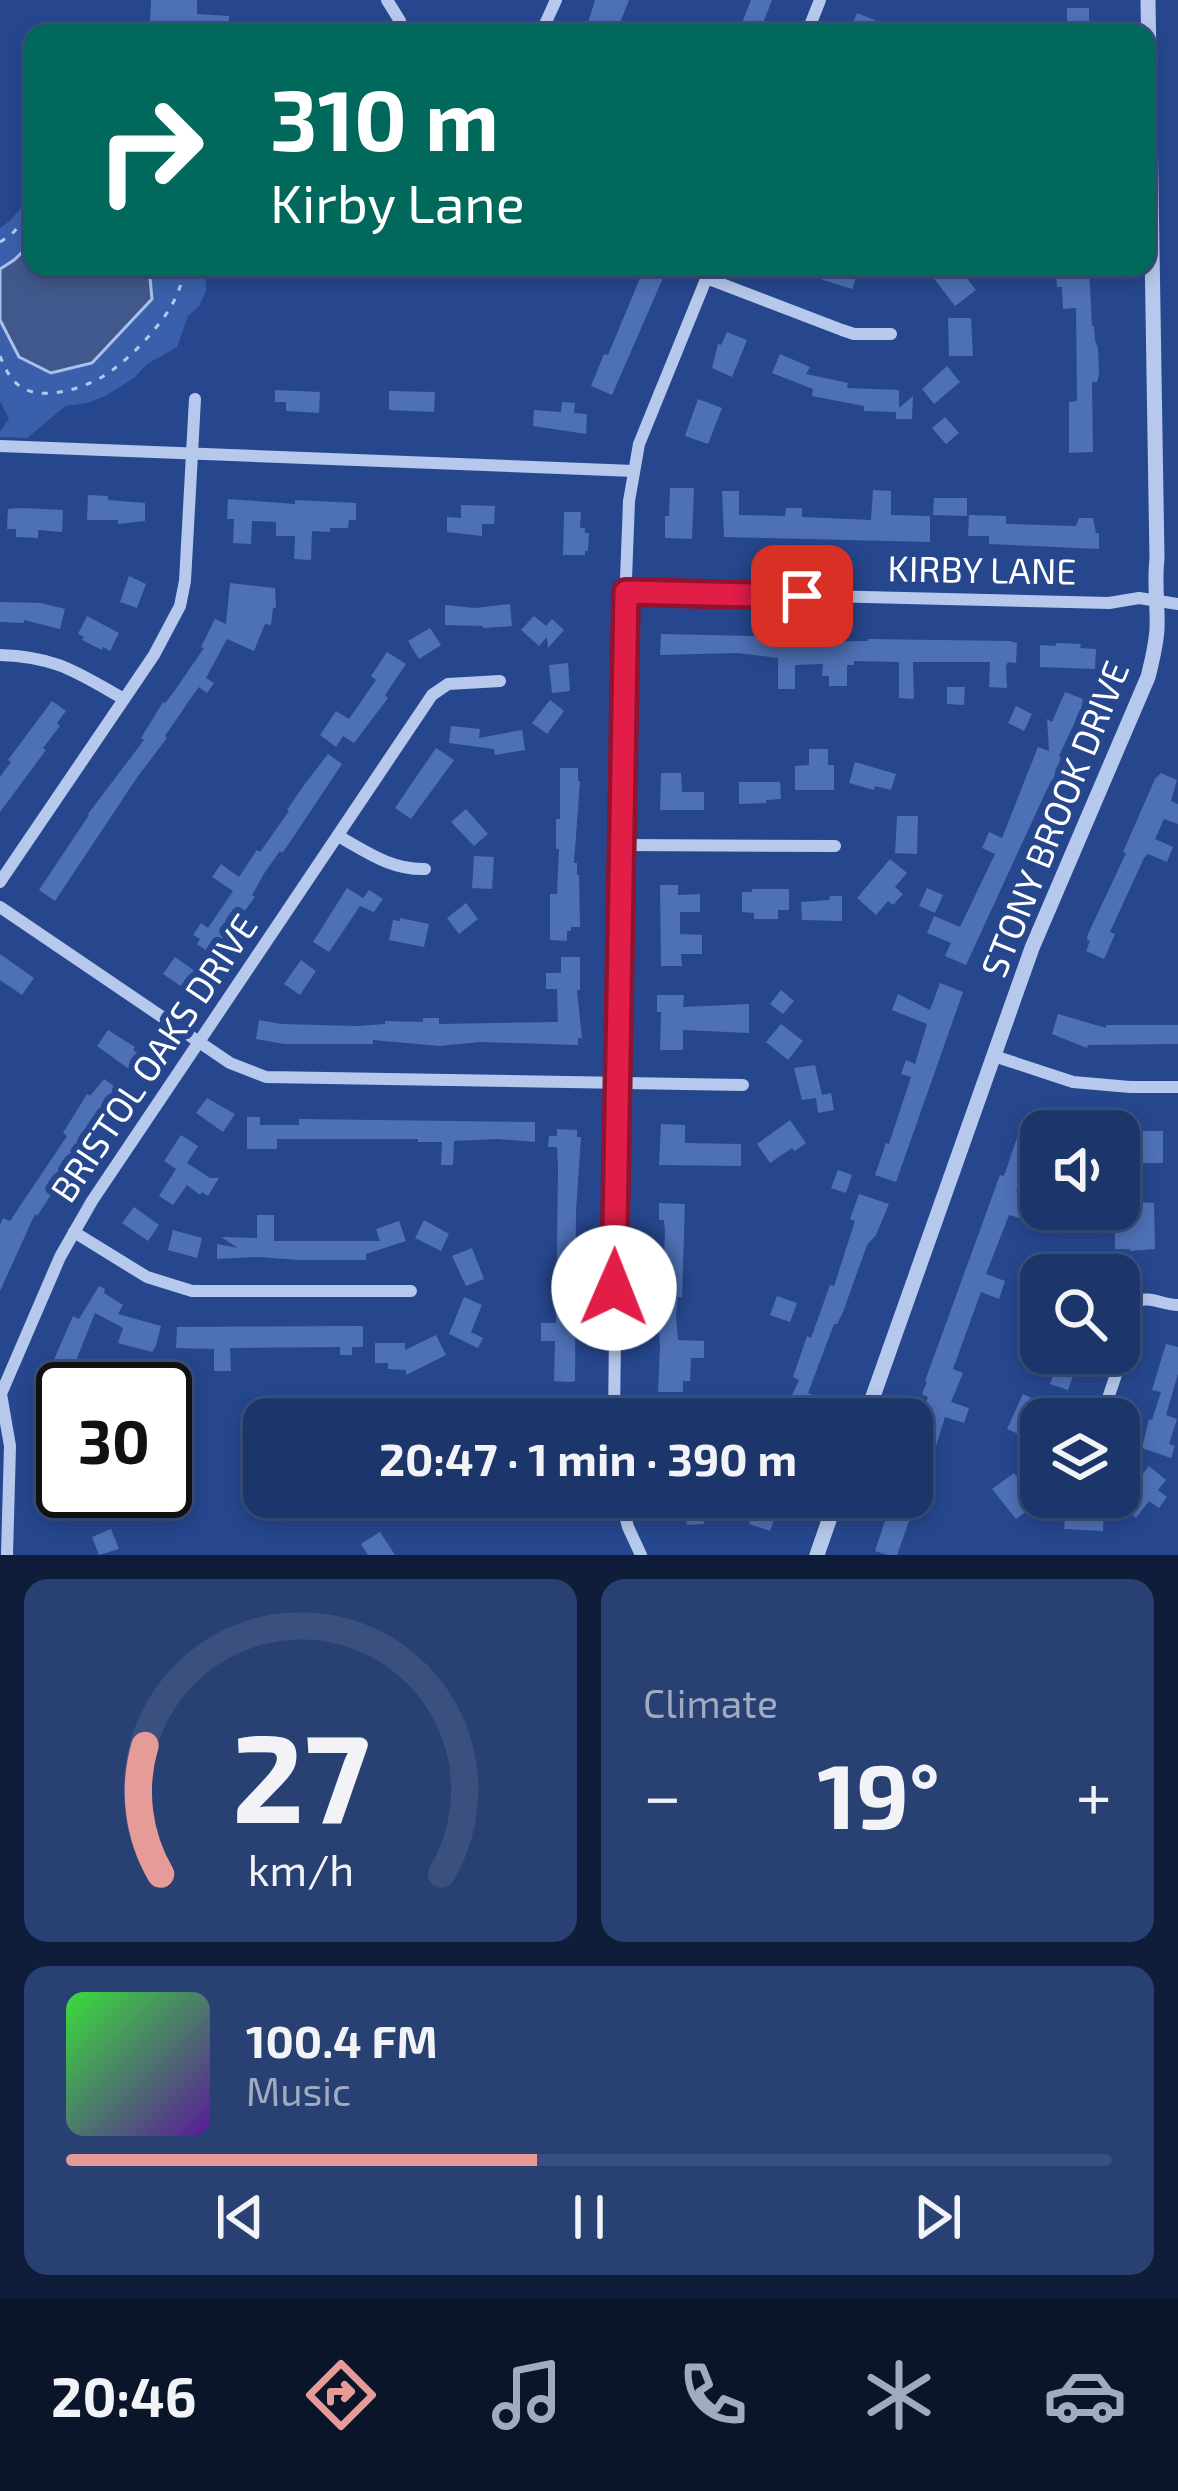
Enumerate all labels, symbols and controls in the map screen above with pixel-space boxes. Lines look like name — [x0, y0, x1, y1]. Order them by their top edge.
text: 310 m — [270, 67, 499, 168]
icon: right — [72, 72, 228, 228]
text: Kirby Lane — [270, 169, 525, 234]
pin — [751, 545, 853, 647]
street label: KIRBY LANE — [887, 545, 1077, 592]
icon: arrive — [769, 563, 835, 629]
street label: STONY BROOK DRIVE — [971, 654, 1137, 983]
street label: BRISTOL OAKS DRIVE — [40, 905, 265, 1209]
map controls — [1020, 1110, 1140, 1518]
button: sound — [1020, 1110, 1140, 1230]
position arrow — [551, 1225, 677, 1351]
button: search — [1020, 1254, 1140, 1374]
speed limit sign: 30 — [36, 1362, 192, 1518]
button: layers — [1020, 1398, 1140, 1518]
text: 20:47 · 1 min · 390 m — [379, 1431, 797, 1485]
text: Climate — [643, 1679, 778, 1726]
text: 27 — [231, 1698, 370, 1848]
text: 19° — [817, 1739, 940, 1847]
text: − — [643, 1754, 682, 1833]
text: + — [1076, 1754, 1112, 1833]
text: km/h — [247, 1842, 354, 1894]
text: 100.4 FM — [246, 2013, 438, 2067]
text: Music — [246, 2067, 351, 2114]
icon: previous — [207, 2184, 273, 2250]
icon: pause — [556, 2184, 622, 2250]
icon: next — [905, 2184, 971, 2250]
icon: directions — [299, 2353, 383, 2437]
icon: music — [485, 2353, 569, 2437]
icon: phone — [671, 2353, 755, 2437]
icon: climate — [857, 2353, 941, 2437]
icon: car — [1043, 2353, 1127, 2437]
text: 20:46 — [51, 2363, 197, 2428]

